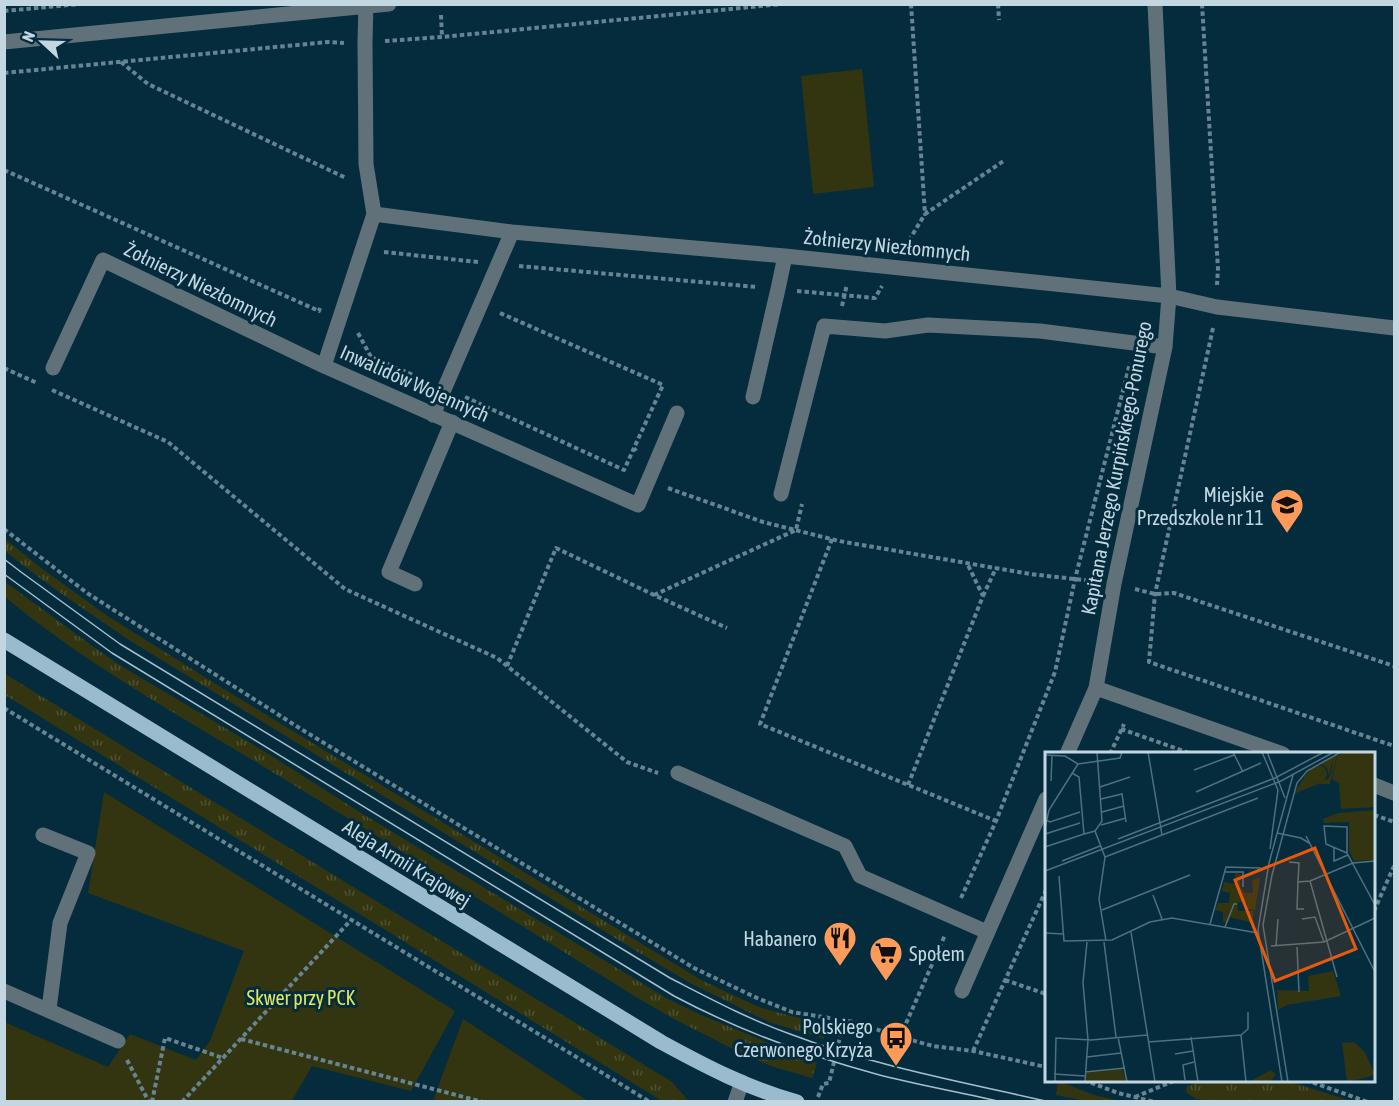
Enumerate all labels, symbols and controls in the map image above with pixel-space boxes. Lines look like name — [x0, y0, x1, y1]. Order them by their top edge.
north arrow — [12, 12, 72, 72]
text: N — [18, 29, 38, 44]
street label: Żołnierzy Niezłomnych — [802, 225, 972, 265]
street label: Żołnierzy Niezłomnych — [121, 237, 281, 331]
street label: Kapitana Jerzego Kurpińskiego-Ponurego — [1076, 319, 1156, 617]
street label: Inwalidów Wojennych — [337, 340, 493, 426]
place label: Miejskie Przedszkole nr 11 — [1137, 483, 1264, 529]
school or university icon: Miejskie Przedszkole nr 11 — [1269, 487, 1305, 534]
inset map — [1045, 752, 1375, 1082]
street label: Aleja Armii Krajowej — [339, 814, 475, 912]
restaurant icon: Habanero — [822, 920, 858, 967]
place label: Habanero — [743, 927, 817, 950]
supermarket icon: Społem — [868, 935, 904, 982]
place label: Społem — [909, 942, 965, 965]
park label: Skwer przy PCK — [247, 986, 356, 1009]
place label: Polskiego Czerwonego Krzyża — [734, 1015, 873, 1061]
bus stop icon: Polskiego Czerwonego Krzyża — [878, 1020, 914, 1067]

